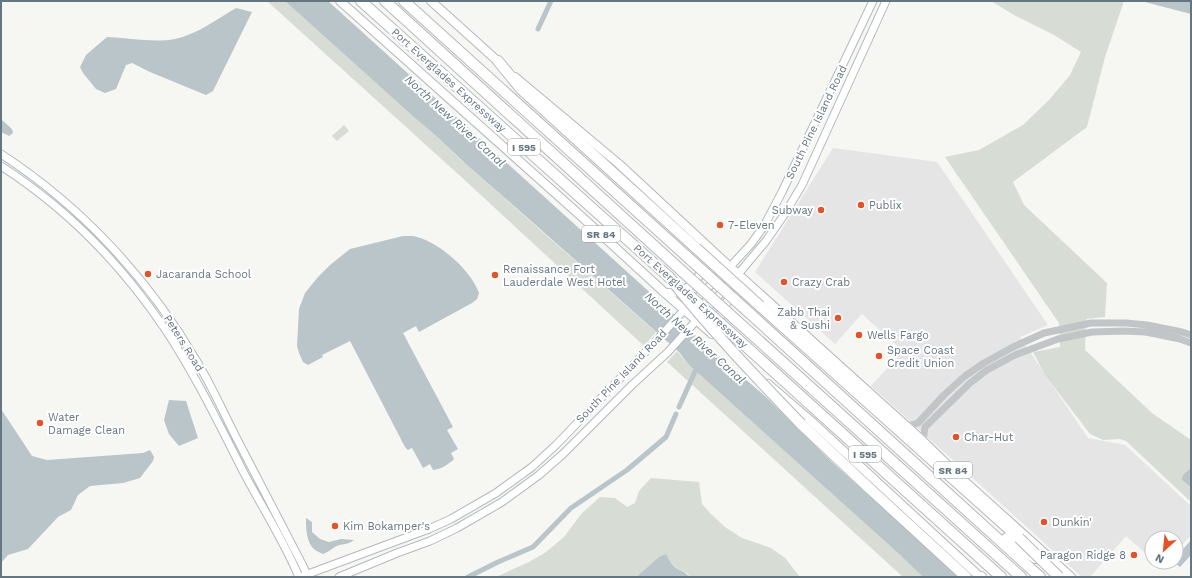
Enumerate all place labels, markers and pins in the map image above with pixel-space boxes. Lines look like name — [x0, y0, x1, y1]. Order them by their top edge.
place label: Publix — [869, 199, 902, 212]
marker: Publix — [856, 200, 866, 210]
place label: Subway — [772, 204, 813, 217]
marker: Subway — [816, 205, 826, 215]
place label: 7-Eleven — [728, 219, 775, 232]
marker: 7-Eleven — [715, 220, 725, 230]
place label: Renaissance Fort Lauderdale West Hotel — [503, 263, 627, 289]
place label: Jacaranda School — [156, 268, 252, 281]
marker: Jacaranda School — [143, 269, 153, 279]
marker: Renaissance Fort Lauderdale West Hotel — [490, 270, 500, 280]
place label: Crazy Crab — [792, 276, 850, 289]
marker: Crazy Crab — [779, 277, 789, 287]
place label: Zabb Thai & Sushi — [777, 306, 830, 332]
marker: Zabb Thai & Sushi — [833, 313, 843, 323]
place label: Wells Fargo — [867, 329, 929, 342]
marker: Wells Fargo — [854, 330, 864, 340]
place label: Space Coast Credit Union — [887, 344, 955, 370]
marker: Space Coast Credit Union — [874, 351, 884, 361]
place label: Water Damage Clean — [48, 411, 125, 437]
marker: Water Damage Clean — [35, 418, 45, 428]
place label: Char-Hut — [964, 431, 1014, 444]
marker: Char-Hut — [951, 432, 961, 442]
place label: Dunkin' — [1052, 516, 1092, 529]
marker: Dunkin' — [1039, 517, 1049, 527]
place label: Kim Bokamper's — [343, 520, 430, 533]
marker: Kim Bokamper's — [330, 521, 340, 531]
place label: Paragon Ridge 8 — [1040, 549, 1126, 562]
marker: Paragon Ridge 8 — [1129, 550, 1139, 560]

